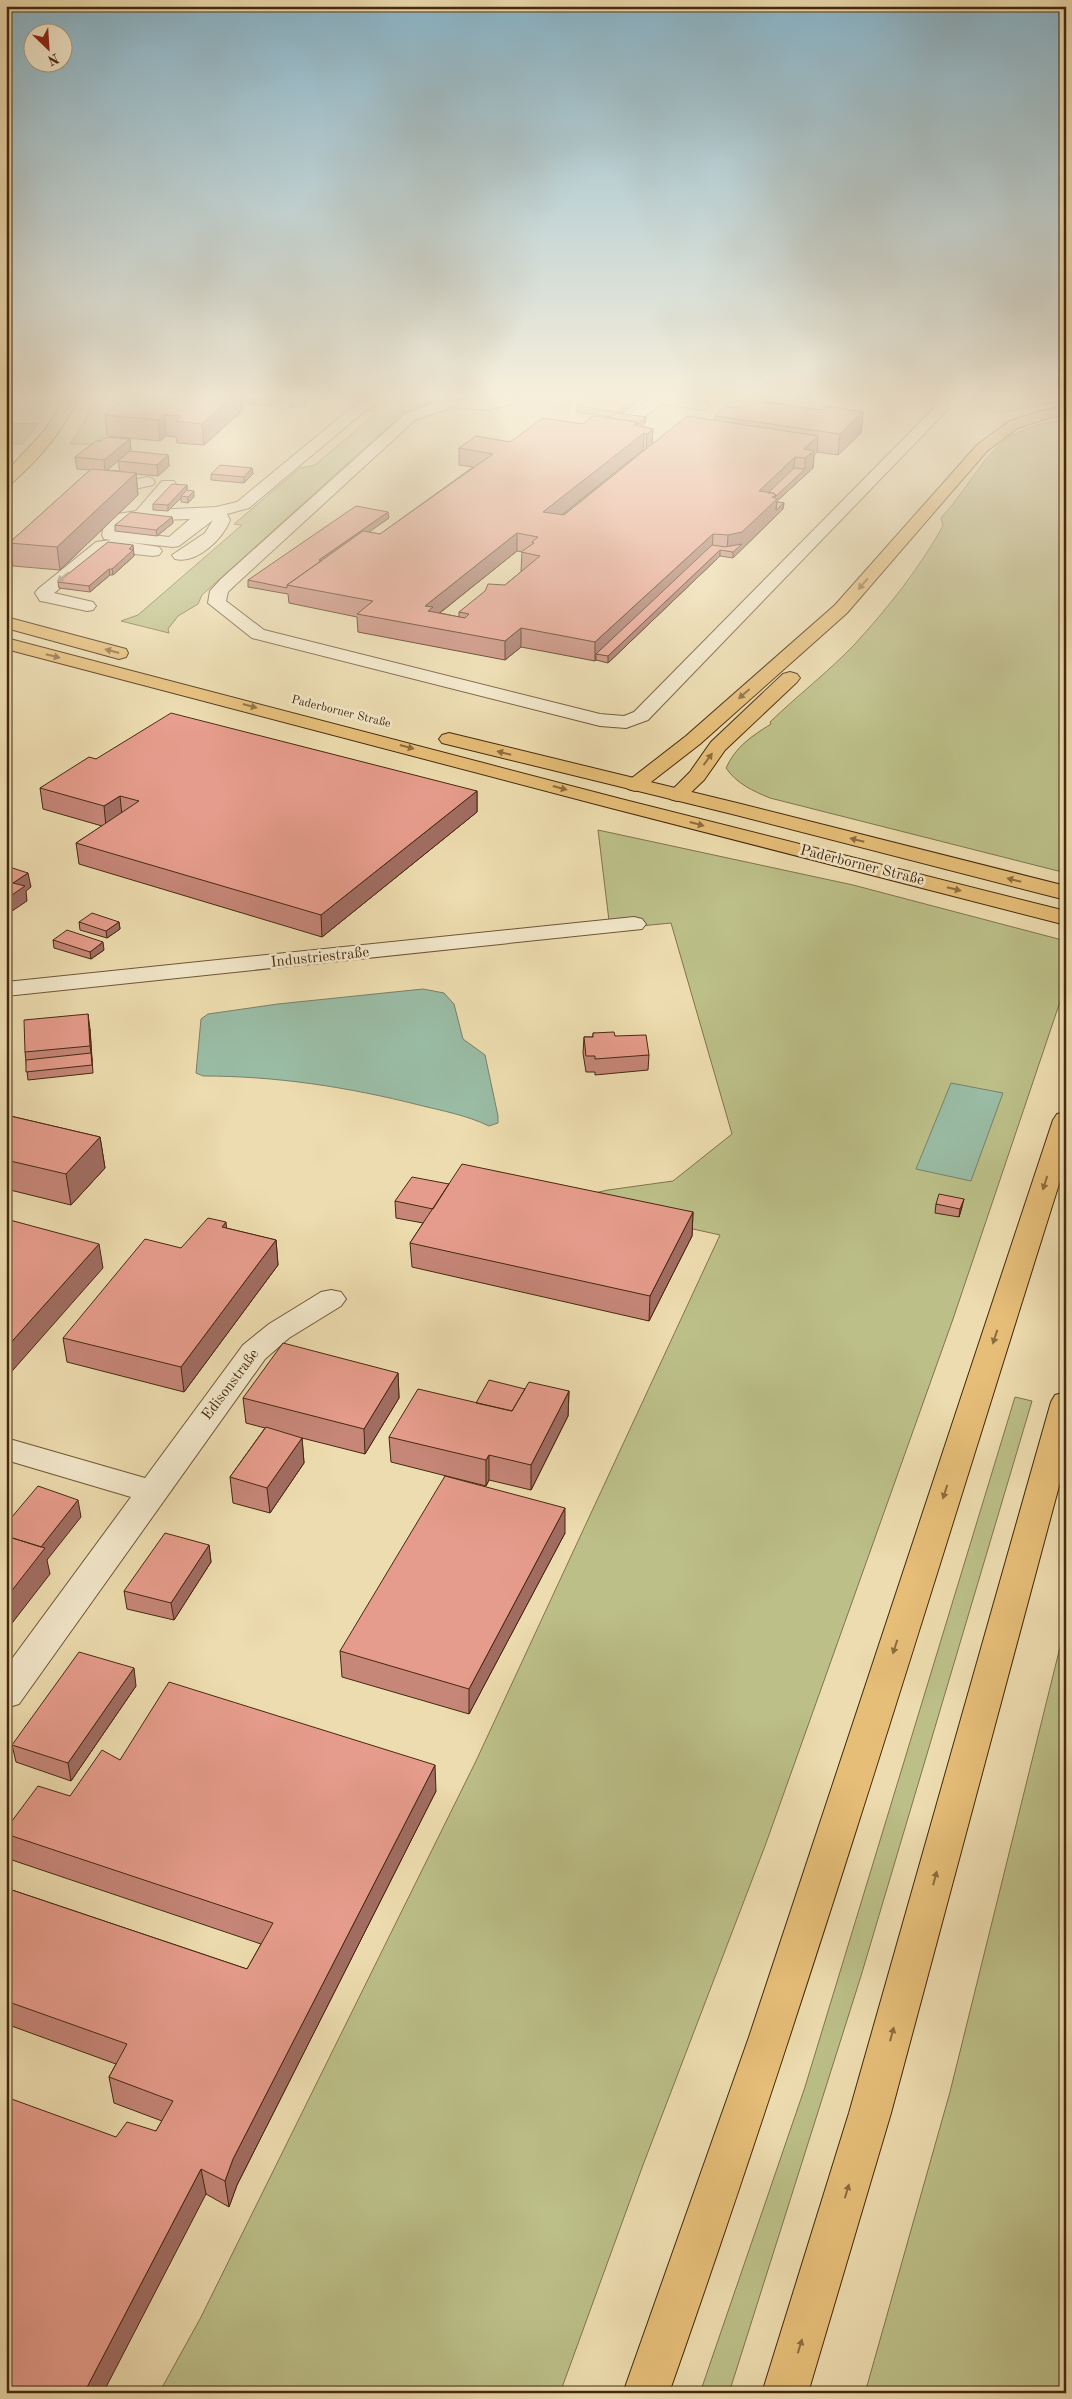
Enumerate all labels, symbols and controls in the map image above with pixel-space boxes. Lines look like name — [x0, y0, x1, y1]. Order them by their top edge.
north arrow — [22, 22, 72, 72]
text: N — [45, 50, 61, 68]
one-way arrow — [57, 571, 70, 582]
one-way arrow — [858, 578, 869, 590]
one-way arrow — [104, 647, 119, 655]
one-way arrow — [46, 652, 61, 660]
one-way arrow — [738, 689, 751, 700]
street label: Paderborner Straße — [290, 694, 392, 730]
one-way arrow — [242, 702, 257, 710]
one-way arrow — [399, 744, 414, 752]
one-way arrow — [497, 749, 512, 757]
one-way arrow — [703, 752, 713, 765]
one-way arrow — [553, 785, 568, 793]
one-way arrow — [690, 820, 705, 828]
one-way arrow — [849, 835, 864, 843]
street label: Paderborner Straße — [798, 843, 926, 889]
one-way arrow — [1006, 876, 1022, 884]
one-way arrow — [946, 885, 961, 893]
street label: Industriestraße — [270, 945, 370, 971]
one-way arrow — [1041, 1175, 1049, 1190]
one-way arrow — [991, 1330, 998, 1345]
street label: Edisonstraße — [200, 1347, 262, 1423]
one-way arrow — [941, 1485, 949, 1500]
one-way arrow — [891, 1639, 898, 1654]
one-way arrow — [931, 1870, 939, 1885]
one-way arrow — [888, 2027, 896, 2042]
one-way arrow — [843, 2183, 851, 2198]
one-way arrow — [796, 2338, 804, 2353]

